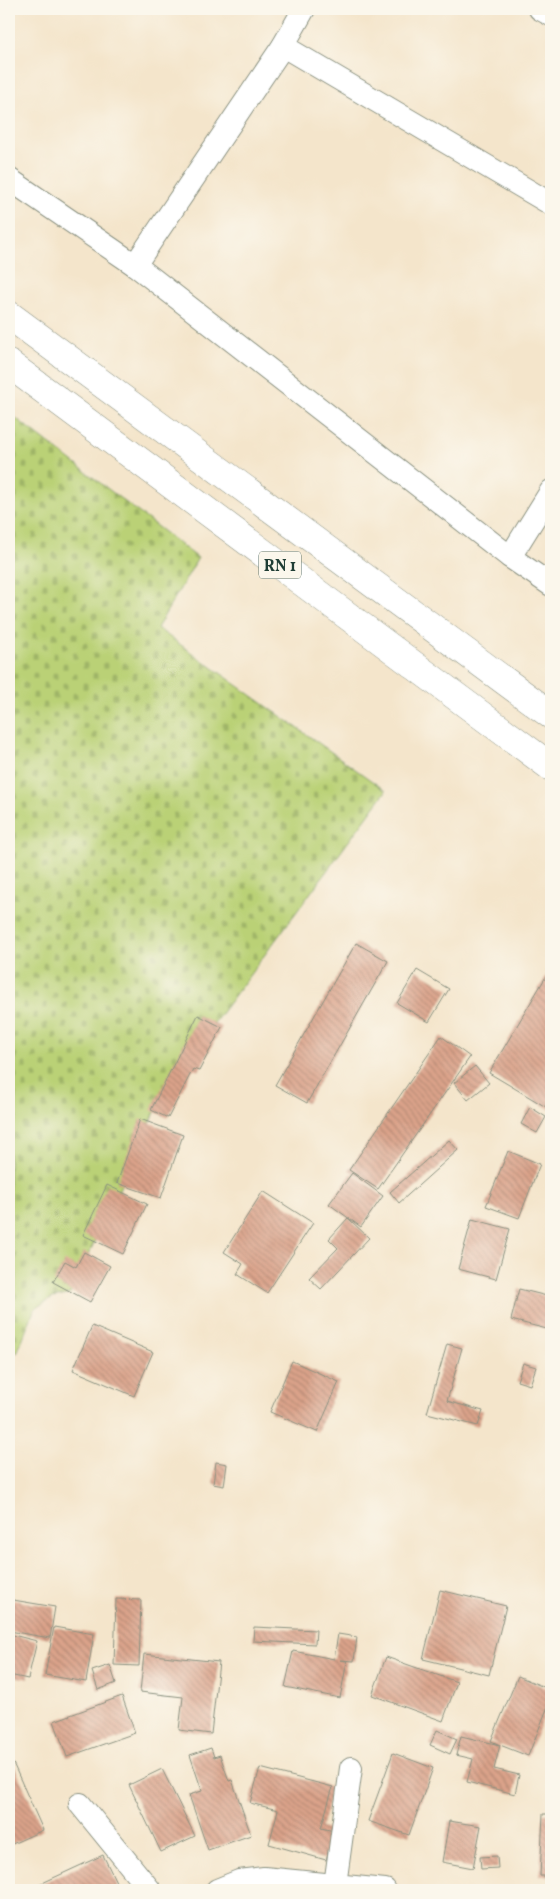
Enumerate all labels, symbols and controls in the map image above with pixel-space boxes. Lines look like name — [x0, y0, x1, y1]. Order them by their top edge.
road number: RN 1 — [259, 552, 301, 578]

